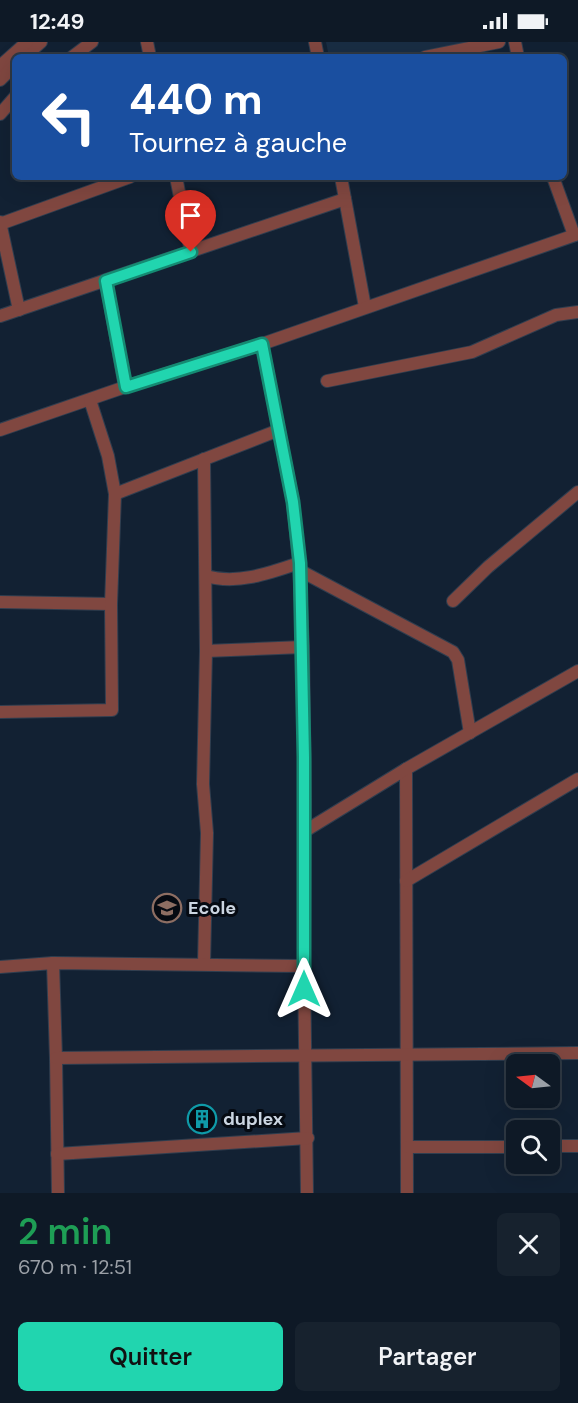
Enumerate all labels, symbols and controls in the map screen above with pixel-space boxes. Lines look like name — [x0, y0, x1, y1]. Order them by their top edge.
text: 12:49 — [30, 7, 85, 36]
text: 440 m — [129, 72, 263, 127]
icon: left — [30, 78, 108, 156]
text: Tournez à gauche — [129, 125, 347, 160]
pin — [165, 190, 216, 252]
icon: arrive — [174, 199, 207, 232]
school or university icon: Ecole — [151, 892, 183, 924]
place label: Ecole — [188, 896, 236, 920]
position arrow — [272, 957, 336, 1021]
north arrow — [506, 1054, 560, 1108]
map controls — [506, 1054, 560, 1174]
building icon: duplex — [186, 1103, 218, 1135]
place label: duplex — [223, 1107, 283, 1131]
button: search — [506, 1120, 560, 1174]
text: 2 min — [18, 1208, 112, 1255]
button: close — [497, 1213, 560, 1276]
text: 670 m · 12:51 — [18, 1254, 132, 1280]
button: Quitter — [18, 1322, 283, 1391]
button: Partager — [295, 1322, 560, 1391]

